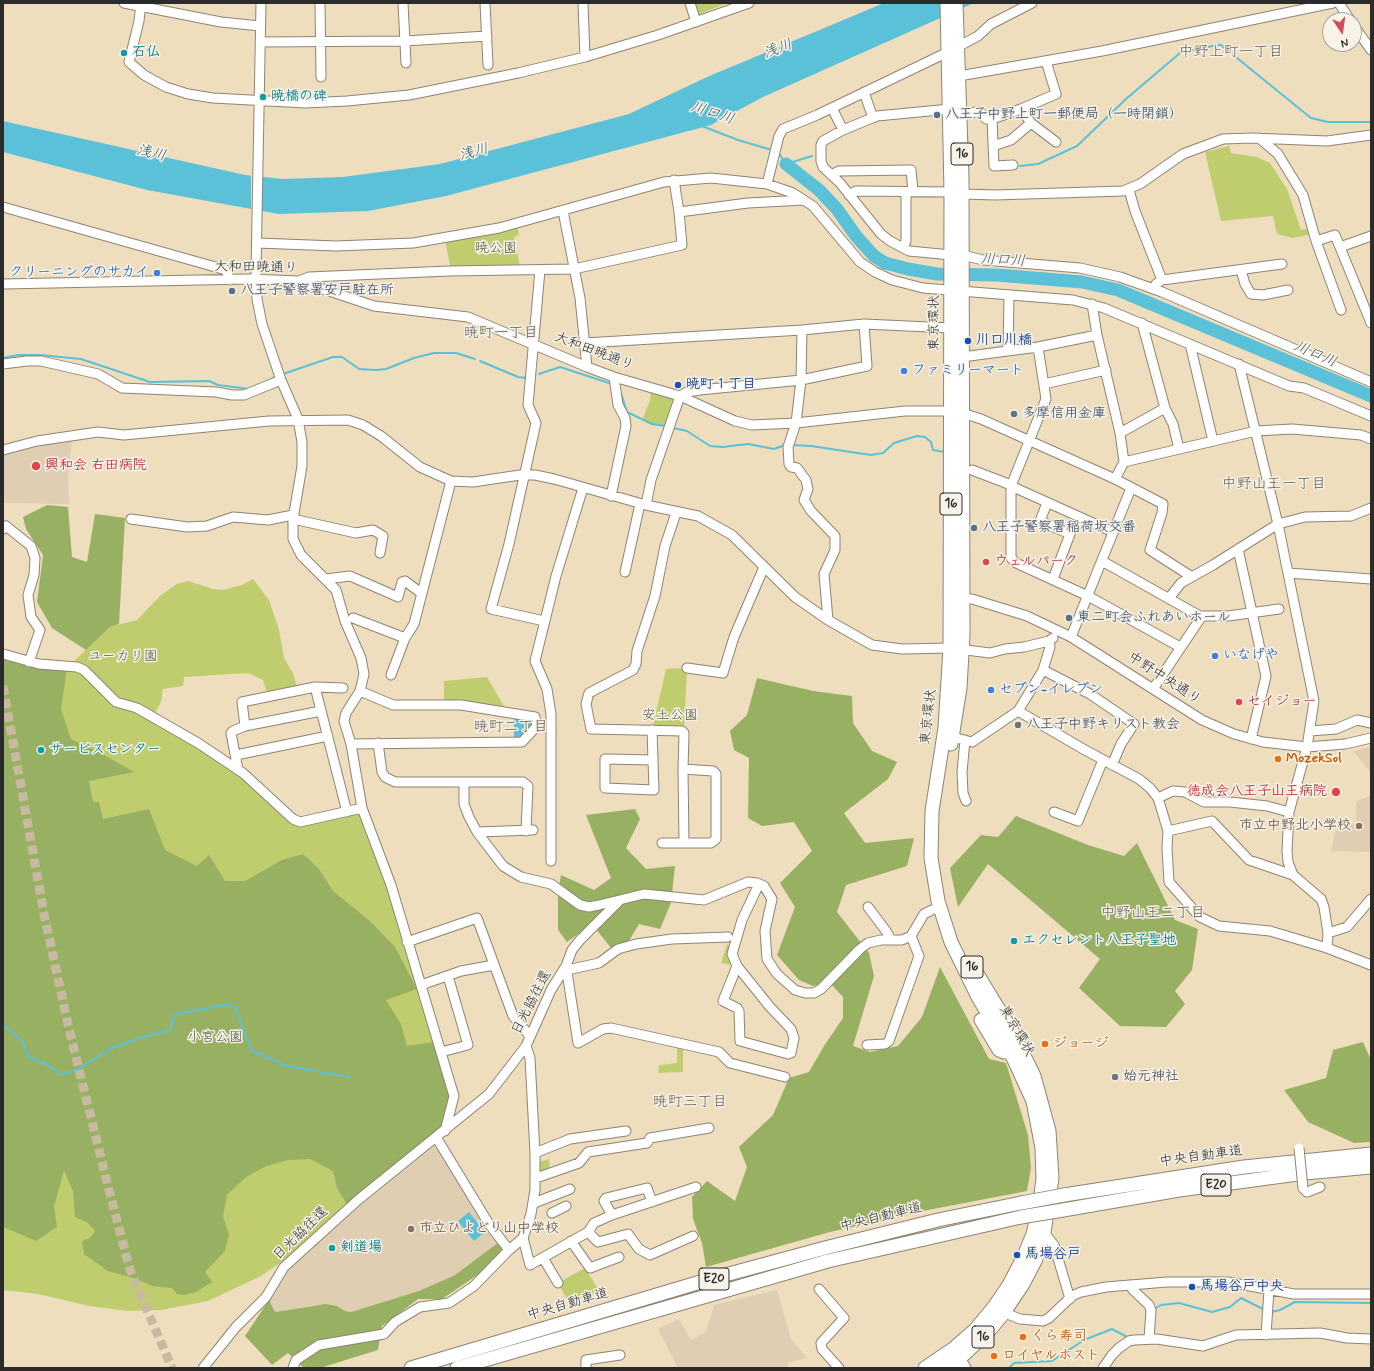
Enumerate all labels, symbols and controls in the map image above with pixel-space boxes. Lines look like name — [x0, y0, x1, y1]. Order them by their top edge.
north arrow — [1322, 12, 1362, 52]
text: N — [1339, 35, 1350, 50]
water label: 浅川 — [761, 36, 795, 64]
district label: 中野上町一丁目 — [1179, 44, 1283, 62]
place label: 石仏 — [132, 45, 160, 61]
marker: 石仏 — [119, 48, 129, 58]
place label: 暁橋の碑 — [271, 89, 327, 105]
marker: 暁橋の碑 — [258, 92, 268, 102]
water label: 川口川 — [688, 98, 736, 130]
place label: 八王子中野上町一郵便局（一時閉鎖） — [945, 107, 1183, 123]
marker: 八王子中野上町一郵便局（一時閉鎖） — [932, 110, 942, 120]
water label: 浅川 — [457, 141, 491, 165]
water label: 浅川 — [134, 142, 168, 166]
road number: 16 — [951, 143, 973, 165]
park label: 暁公園 — [475, 241, 517, 257]
water label: 川口川 — [980, 251, 1026, 271]
street label: 大和田暁通り — [214, 259, 298, 277]
place label: クリーニングのサカイ — [9, 265, 149, 281]
marker: クリーニングのサカイ — [152, 268, 162, 278]
place label: 八王子警察署安戸駐在所 — [240, 283, 394, 299]
marker: 八王子警察署安戸駐在所 — [227, 286, 237, 296]
street label: 東京環状 — [927, 295, 943, 351]
district label: 暁町一丁目 — [464, 325, 538, 343]
street label: 大和田暁通り — [552, 329, 636, 375]
place label: 川口川橋 — [976, 333, 1032, 349]
marker: 川口川橋 — [963, 336, 973, 346]
water label: 川口川 — [1291, 338, 1339, 372]
place label: ファミリーマート — [912, 363, 1024, 379]
marker: ファミリーマート — [899, 366, 909, 376]
place label: 暁町１丁目 — [686, 377, 756, 393]
marker: 暁町１丁目 — [673, 380, 683, 390]
place label: 多摩信用金庫 — [1022, 406, 1106, 422]
marker: 多摩信用金庫 — [1009, 409, 1019, 419]
place label: 興和会 右田病院 — [45, 458, 147, 474]
marker: 興和会 右田病院 — [30, 460, 42, 472]
district label: 中野山王一丁目 — [1222, 476, 1326, 494]
road number: 16 — [940, 493, 962, 515]
place label: 八王子警察署稲荷坂交番 — [982, 520, 1136, 536]
marker: 八王子警察署稲荷坂交番 — [969, 523, 979, 533]
place label: ウェルパーク — [994, 554, 1078, 570]
marker: ウェルパーク — [981, 557, 991, 567]
place label: 東二町会ふれあいホール — [1077, 610, 1231, 626]
marker: 東二町会ふれあいホール — [1064, 613, 1074, 623]
place label: いなげや — [1223, 648, 1279, 664]
park label: ユーカリ園 — [88, 649, 158, 665]
street label: 中野中央通り — [1124, 649, 1204, 709]
marker: いなげや — [1210, 651, 1220, 661]
place label: セブン-イレブン — [999, 682, 1103, 698]
marker: セブン-イレブン — [986, 685, 996, 695]
street label: 東京環状 — [918, 688, 940, 746]
place label: セイジョー — [1247, 694, 1316, 710]
marker: セイジョー — [1234, 697, 1244, 707]
park label: 安土公園 — [642, 708, 698, 724]
place label: 八王子中野キリスト教会 — [1026, 717, 1180, 733]
district label: 暁町二丁目 — [474, 719, 548, 737]
marker: 八王子中野キリスト教会 — [1013, 720, 1023, 730]
place label: サービスセンター — [49, 742, 161, 758]
marker: サービスセンター — [36, 745, 46, 755]
place label: MozekSol — [1286, 751, 1342, 767]
marker: MozekSol — [1273, 754, 1283, 764]
place label: 徳成会八王子山王病院 — [1187, 784, 1327, 800]
marker: 徳成会八王子山王病院 — [1330, 786, 1342, 798]
place label: 市立中野北小学校 — [1239, 818, 1351, 834]
marker: 市立中野北小学校 — [1354, 821, 1364, 831]
district label: 中野山王二丁目 — [1101, 905, 1205, 923]
place label: エクセレント八王子聖地 — [1022, 933, 1176, 949]
marker: エクセレント八王子聖地 — [1009, 936, 1019, 946]
road number: 16 — [961, 956, 983, 978]
street label: 日光脇往還 — [509, 968, 555, 1038]
street label: 東京環状 — [995, 1003, 1037, 1059]
park label: 小宮公園 — [187, 1030, 243, 1046]
place label: ジョージ — [1053, 1036, 1108, 1052]
marker: ジョージ — [1040, 1039, 1050, 1049]
place label: 始元神社 — [1123, 1069, 1179, 1085]
marker: 始元神社 — [1110, 1072, 1120, 1082]
district label: 暁町三丁目 — [653, 1094, 727, 1112]
street label: 中央自動車道 — [1158, 1143, 1244, 1171]
road number: E20 — [1201, 1174, 1231, 1196]
street label: 中央自動車道 — [838, 1200, 924, 1236]
street label: 日光脇往還 — [270, 1204, 332, 1264]
place label: 市立ひよどり山中学校 — [419, 1221, 559, 1237]
marker: 市立ひよどり山中学校 — [406, 1224, 416, 1234]
place label: 剣道場 — [340, 1240, 382, 1256]
marker: 剣道場 — [327, 1243, 337, 1253]
place label: 馬場谷戸 — [1025, 1247, 1081, 1263]
marker: 馬場谷戸 — [1012, 1250, 1022, 1260]
road number: E20 — [699, 1268, 729, 1290]
place label: 馬場谷戸中央 — [1200, 1279, 1284, 1295]
marker: 馬場谷戸中央 — [1187, 1282, 1197, 1292]
street label: 中央自動車道 — [525, 1285, 611, 1325]
road number: 16 — [972, 1326, 994, 1348]
place label: くら寿司 — [1031, 1329, 1087, 1345]
marker: くら寿司 — [1018, 1332, 1028, 1342]
place label: ロイヤルホスト — [1002, 1348, 1100, 1364]
marker: ロイヤルホスト — [989, 1351, 999, 1361]

